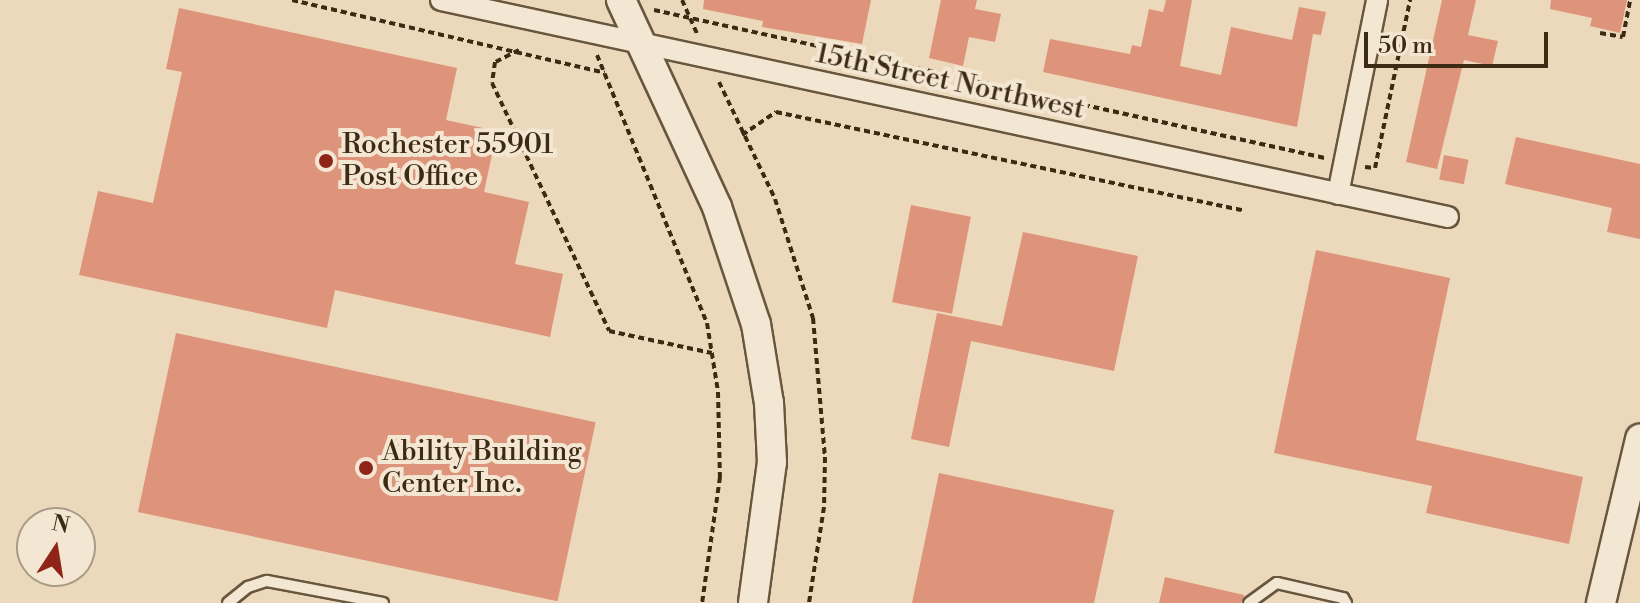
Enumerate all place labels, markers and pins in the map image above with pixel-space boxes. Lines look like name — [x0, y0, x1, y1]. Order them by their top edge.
place label: Rochester 55901 Post Office — [342, 128, 553, 194]
marker: Rochester 55901 Post Office — [317, 152, 335, 170]
place label: Ability Building Center Inc. — [382, 435, 582, 501]
marker: Ability Building Center Inc. — [357, 459, 375, 477]

